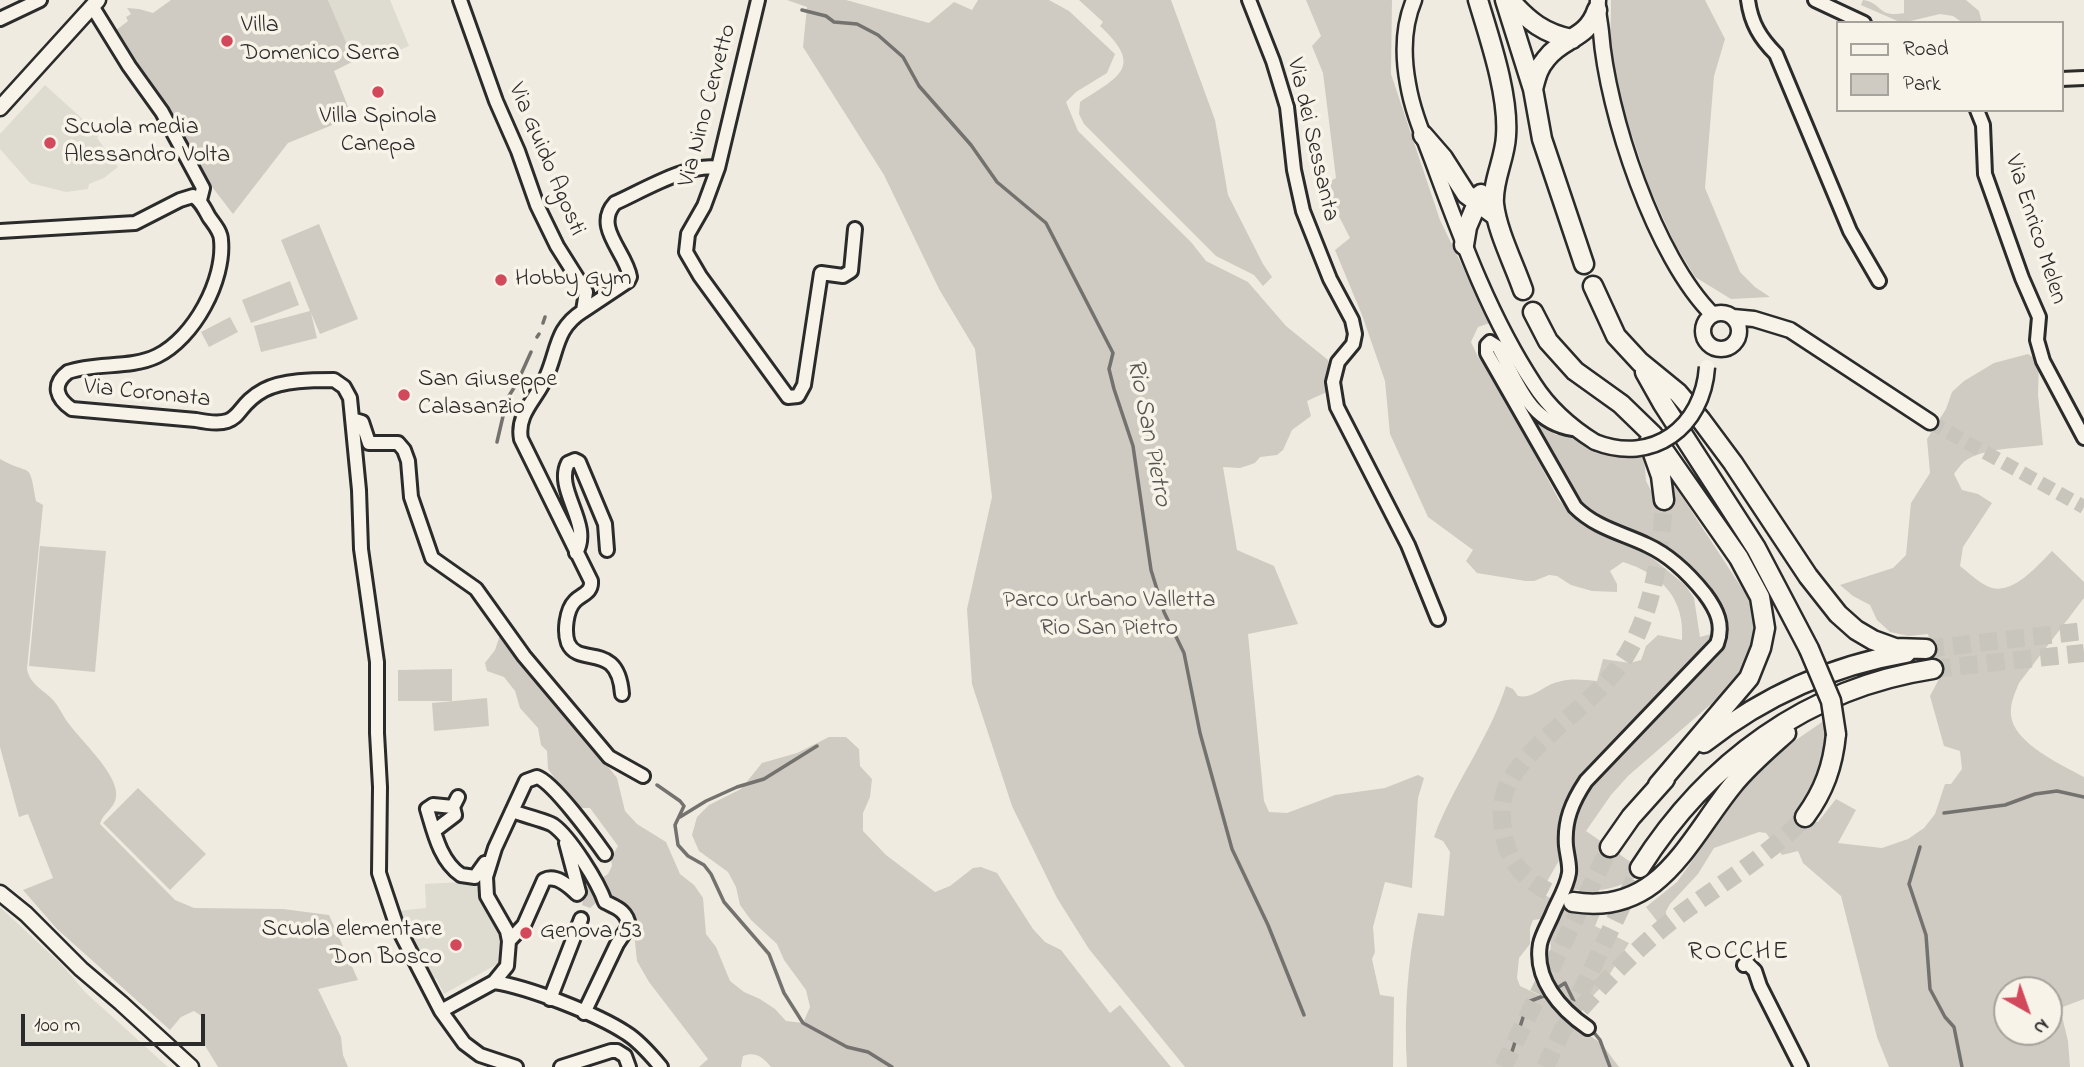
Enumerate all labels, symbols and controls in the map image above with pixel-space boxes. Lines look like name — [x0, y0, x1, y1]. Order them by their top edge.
place label: Villa Domenico Serra — [241, 13, 400, 69]
street label: Via Nino Cervetto — [673, 21, 745, 191]
legend — [1836, 21, 2063, 112]
marker: Villa Domenico Serra — [219, 33, 235, 49]
text: Road — [1903, 35, 1949, 65]
street label: Via dei Sessanta — [1278, 56, 1344, 224]
text: Park — [1903, 70, 1941, 100]
street label: Via Guido Agosti — [500, 79, 590, 241]
marker: Villa Spinola Canepa — [370, 84, 386, 100]
place label: Villa Spinola Canepa — [319, 104, 437, 160]
place label: Scuola media Alessandro Volta — [64, 115, 230, 171]
marker: Scuola media Alessandro Volta — [42, 135, 58, 151]
street label: Via Enrico Melen — [1996, 152, 2072, 308]
place label: Hobby Gym — [515, 266, 632, 294]
marker: Hobby Gym — [493, 272, 509, 288]
water label: Rio San Pietro — [1117, 357, 1177, 509]
place label: San Giuseppe Calasanzio — [418, 367, 557, 423]
street label: Via Coronata — [82, 374, 212, 416]
marker: San Giuseppe Calasanzio — [396, 387, 412, 403]
park label: Parco Urbano Valletta Rio San Pietro — [1003, 588, 1215, 644]
place label: Scuola elementare Don Bosco — [262, 917, 442, 973]
place label: Genova 53 — [540, 919, 642, 947]
marker: Genova 53 — [518, 925, 534, 941]
marker: Scuola elementare Don Bosco — [448, 937, 464, 953]
district label: ROCCHE — [1689, 938, 1789, 970]
north arrow — [1993, 976, 2063, 1046]
scale bar — [24, 1000, 208, 1044]
text: 100 m — [34, 1011, 80, 1041]
text: N — [2027, 1011, 2054, 1040]

